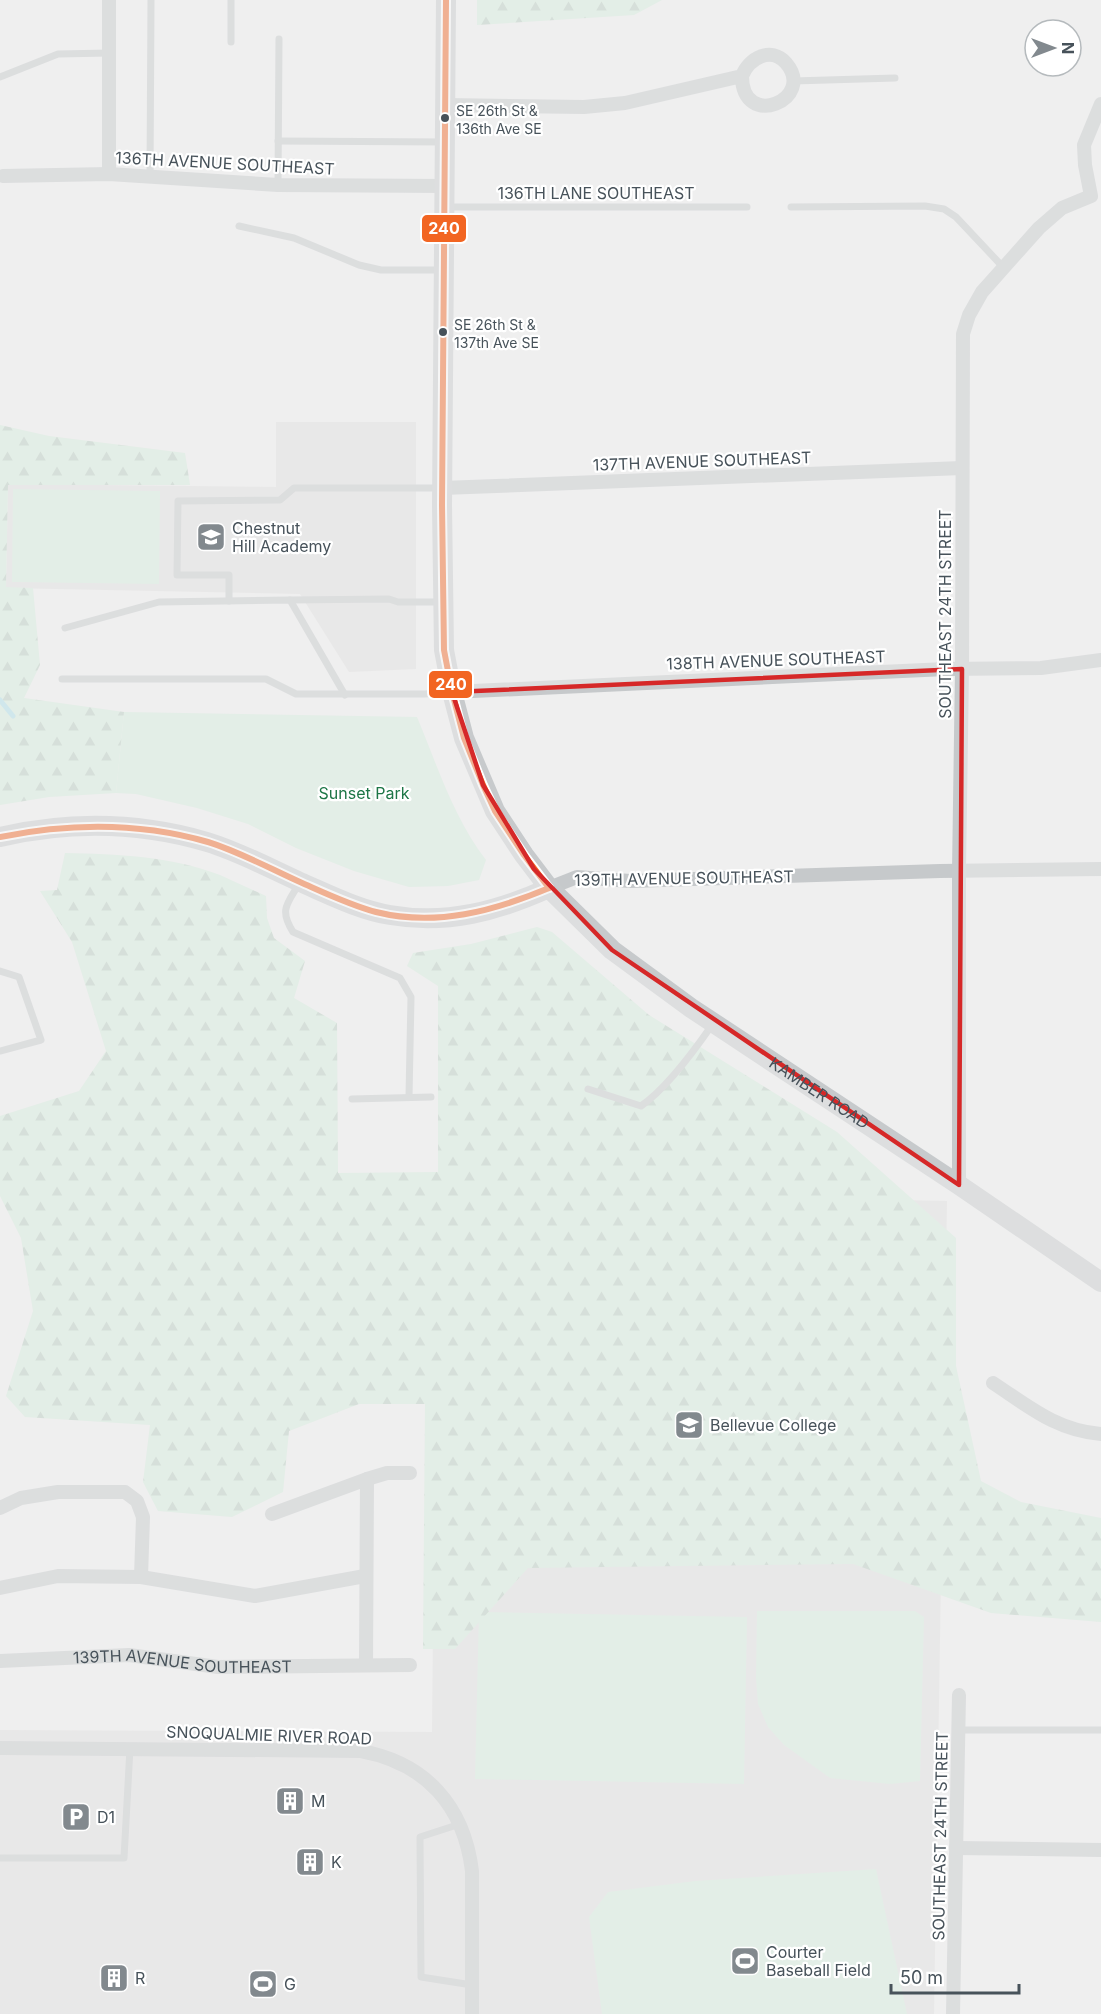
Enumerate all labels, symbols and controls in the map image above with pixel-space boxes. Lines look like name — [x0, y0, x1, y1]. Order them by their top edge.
north arrow — [1023, 18, 1083, 78]
text: N — [1058, 42, 1078, 54]
place label: SE 26th St & 136th Ave SE — [456, 102, 542, 137]
marker: SE 26th St & 136th Ave SE — [439, 112, 451, 124]
street label: 136TH AVENUE SOUTHEAST — [115, 147, 335, 179]
street label: 136TH LANE SOUTHEAST — [497, 183, 695, 203]
line badge: 240 — [421, 214, 467, 243]
text: 240 — [428, 218, 460, 238]
place label: SE 26th St & 137th Ave SE — [454, 316, 539, 351]
marker: SE 26th St & 137th Ave SE — [437, 326, 449, 338]
street label: 137TH AVENUE SOUTHEAST — [592, 447, 812, 475]
street label: SOUTHEAST 24TH STREET — [935, 509, 955, 719]
place label: Chestnut Hill Academy — [232, 518, 331, 556]
school or university icon: Chestnut Hill Academy — [195, 521, 227, 553]
street label: 138TH AVENUE SOUTHEAST — [666, 646, 886, 674]
line badge: 240 — [428, 670, 473, 699]
text: 240 — [435, 674, 467, 694]
park label: Sunset Park — [319, 783, 410, 803]
street label: 139TH AVENUE SOUTHEAST — [574, 866, 794, 890]
street label: KAMBER ROAD — [766, 1053, 873, 1133]
school or university icon: Bellevue College — [673, 1409, 705, 1441]
place label: Bellevue College — [710, 1415, 836, 1435]
street label: 139TH AVENUE SOUTHEAST — [73, 1645, 292, 1677]
street label: SNOQUALMIE RIVER ROAD — [166, 1721, 372, 1749]
street label: SOUTHEAST 24TH STREET — [928, 1731, 952, 1941]
building icon: M — [274, 1785, 306, 1817]
place label: M — [311, 1791, 325, 1811]
parking icon: D1 — [60, 1801, 92, 1833]
place label: D1 — [97, 1807, 115, 1827]
building icon: K — [294, 1846, 326, 1878]
place label: K — [331, 1852, 342, 1872]
place label: Courter Baseball Field — [766, 1942, 871, 1980]
sports icon: Courter Baseball Field — [729, 1945, 761, 1977]
scale bar — [891, 1957, 1018, 1995]
building icon: R — [98, 1962, 130, 1994]
text: 50 m — [900, 1967, 943, 1988]
place label: R — [135, 1968, 145, 1988]
sports icon: G — [247, 1968, 279, 2000]
place label: G — [284, 1974, 296, 1994]

